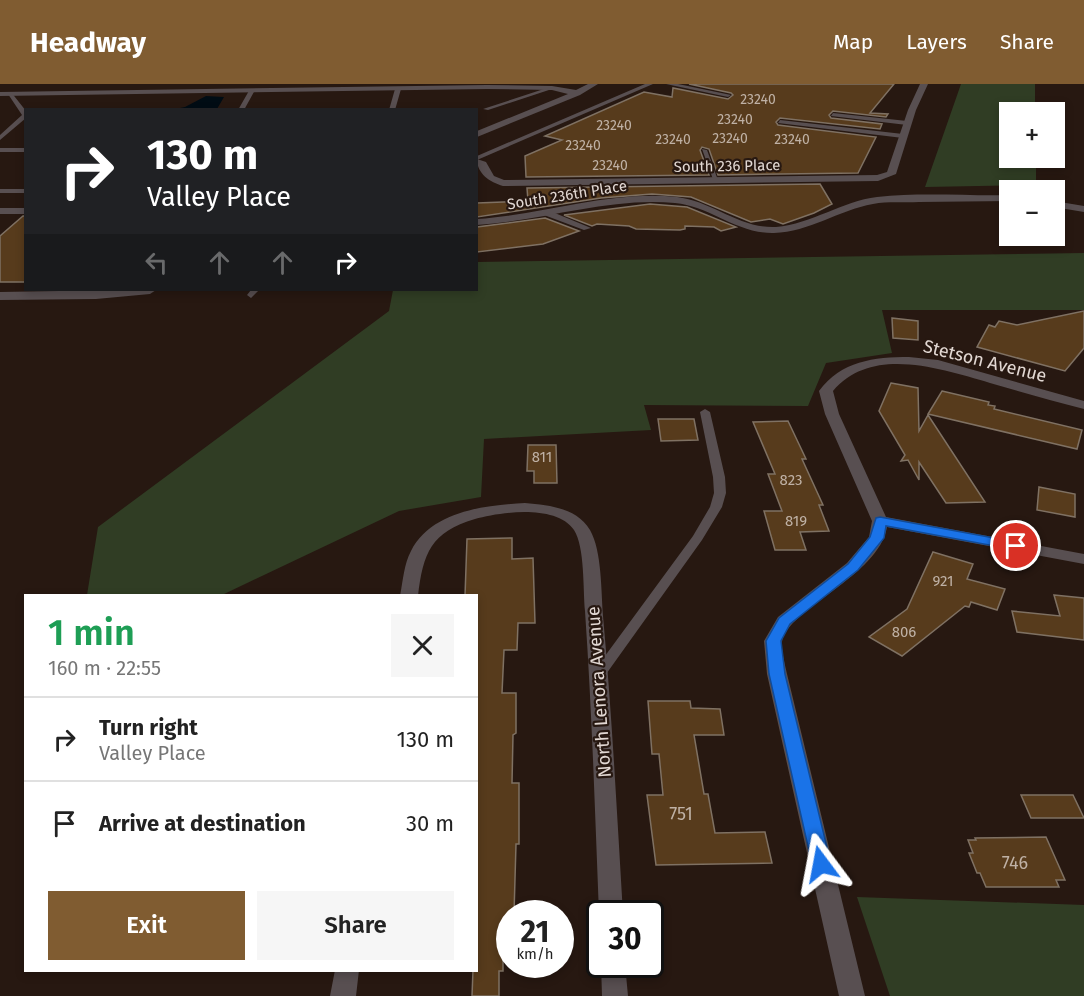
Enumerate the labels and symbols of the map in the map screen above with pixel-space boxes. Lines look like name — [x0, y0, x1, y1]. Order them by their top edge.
house number: 23240 — [740, 91, 776, 108]
house number: 23240 — [717, 111, 753, 128]
house number: 23240 — [596, 117, 632, 134]
house number: 23240 — [712, 130, 748, 147]
house number: 23240 — [655, 131, 691, 148]
house number: 23240 — [774, 131, 810, 148]
house number: 23240 — [565, 137, 601, 154]
street label: South 236 Place — [673, 156, 781, 176]
house number: 23240 — [592, 157, 628, 174]
street label: South 236th Place — [506, 177, 628, 213]
street label: Stetson Avenue — [921, 335, 1049, 387]
house number: 811 — [532, 448, 552, 466]
house number: 823 — [780, 471, 802, 489]
house number: 819 — [785, 512, 807, 530]
pin — [990, 520, 1041, 571]
house number: 921 — [932, 572, 954, 590]
street label: North Lenora Avenue — [582, 606, 616, 778]
house number: 806 — [892, 623, 916, 641]
house number: 751 — [669, 803, 693, 825]
position arrow — [789, 832, 853, 896]
house number: 746 — [1002, 852, 1028, 874]
speed limit sign: 30 — [586, 900, 664, 978]

